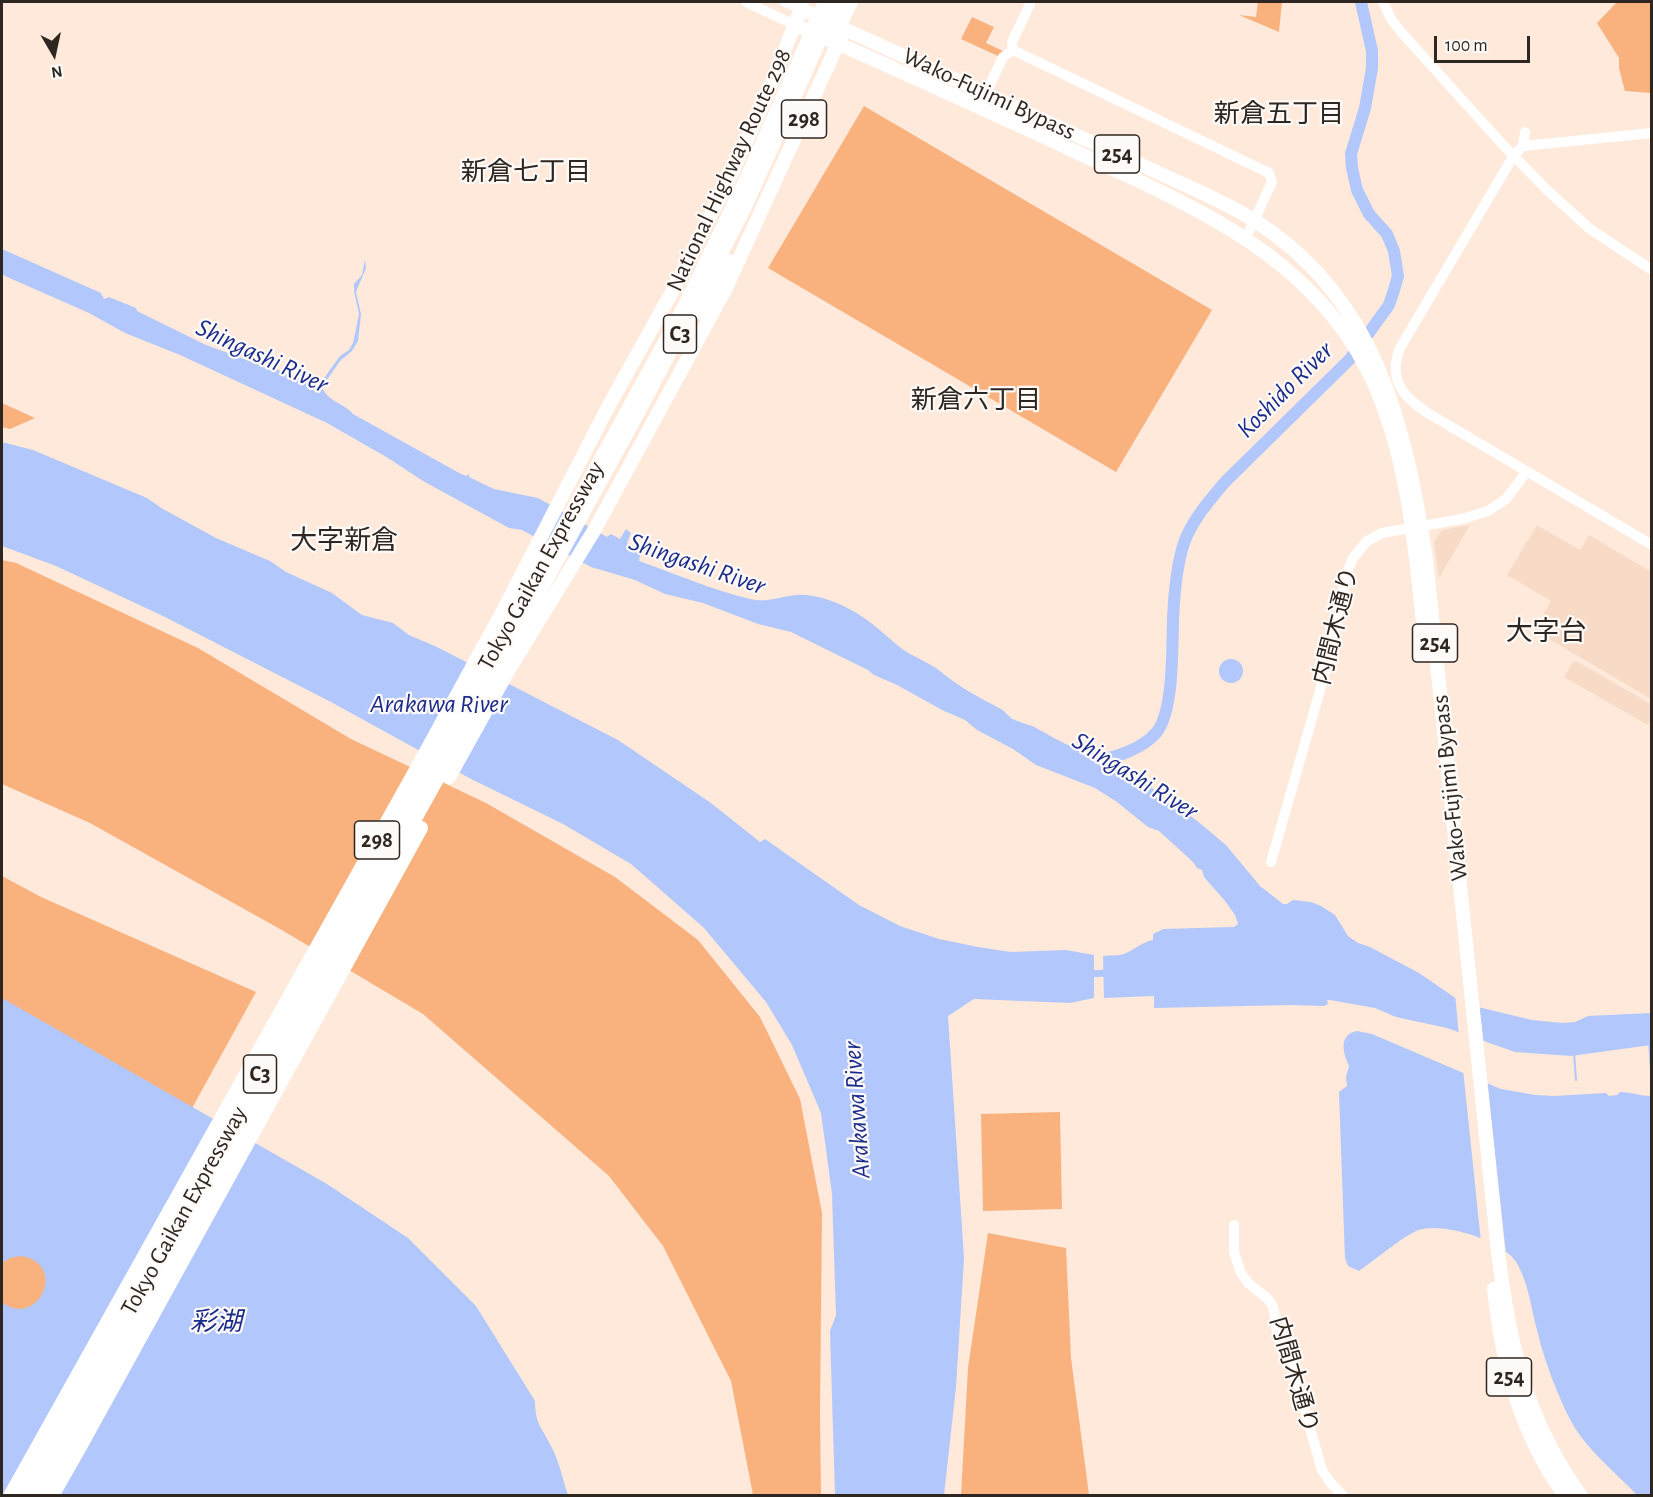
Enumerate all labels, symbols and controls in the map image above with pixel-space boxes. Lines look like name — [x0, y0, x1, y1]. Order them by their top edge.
north arrow — [24, 24, 84, 84]
scale bar — [1437, 24, 1533, 62]
text: 100 m — [1445, 37, 1488, 55]
street label: Wako-Fujimi Bypass — [898, 41, 1080, 147]
street label: National Highway Route 298 — [660, 44, 798, 296]
text: N — [50, 63, 64, 81]
district label: 新倉五丁目 — [1214, 98, 1344, 130]
road number: 298 — [782, 100, 826, 138]
road number: 254 — [1094, 135, 1140, 173]
district label: 新倉七丁目 — [461, 156, 591, 188]
water label: Shingashi River — [191, 312, 333, 400]
road number: C3 — [664, 315, 696, 353]
water label: Koshido River — [1230, 335, 1340, 445]
district label: 新倉六丁目 — [911, 384, 1041, 416]
street label: Tokyo Gaikan Expressway — [472, 456, 610, 676]
district label: 大字新倉 — [290, 525, 398, 557]
water label: Shingashi River — [625, 526, 769, 602]
street label: 内間木通り — [1308, 564, 1364, 688]
district label: 大字台 — [1506, 616, 1586, 648]
road number: 254 — [1412, 624, 1458, 662]
water label: Arakawa River — [370, 688, 508, 720]
street label: Wako-Fujimi Bypass — [1426, 693, 1474, 883]
water label: Shingashi River — [1066, 725, 1204, 827]
road number: 298 — [354, 821, 400, 859]
water label: Arakawa River — [837, 1040, 877, 1180]
road number: C3 — [244, 1055, 276, 1093]
street label: Tokyo Gaikan Expressway — [115, 1101, 253, 1321]
water label: 彩湖 — [190, 1306, 242, 1338]
street label: 内間木通り — [1264, 1313, 1324, 1437]
road number: 254 — [1486, 1358, 1532, 1396]

